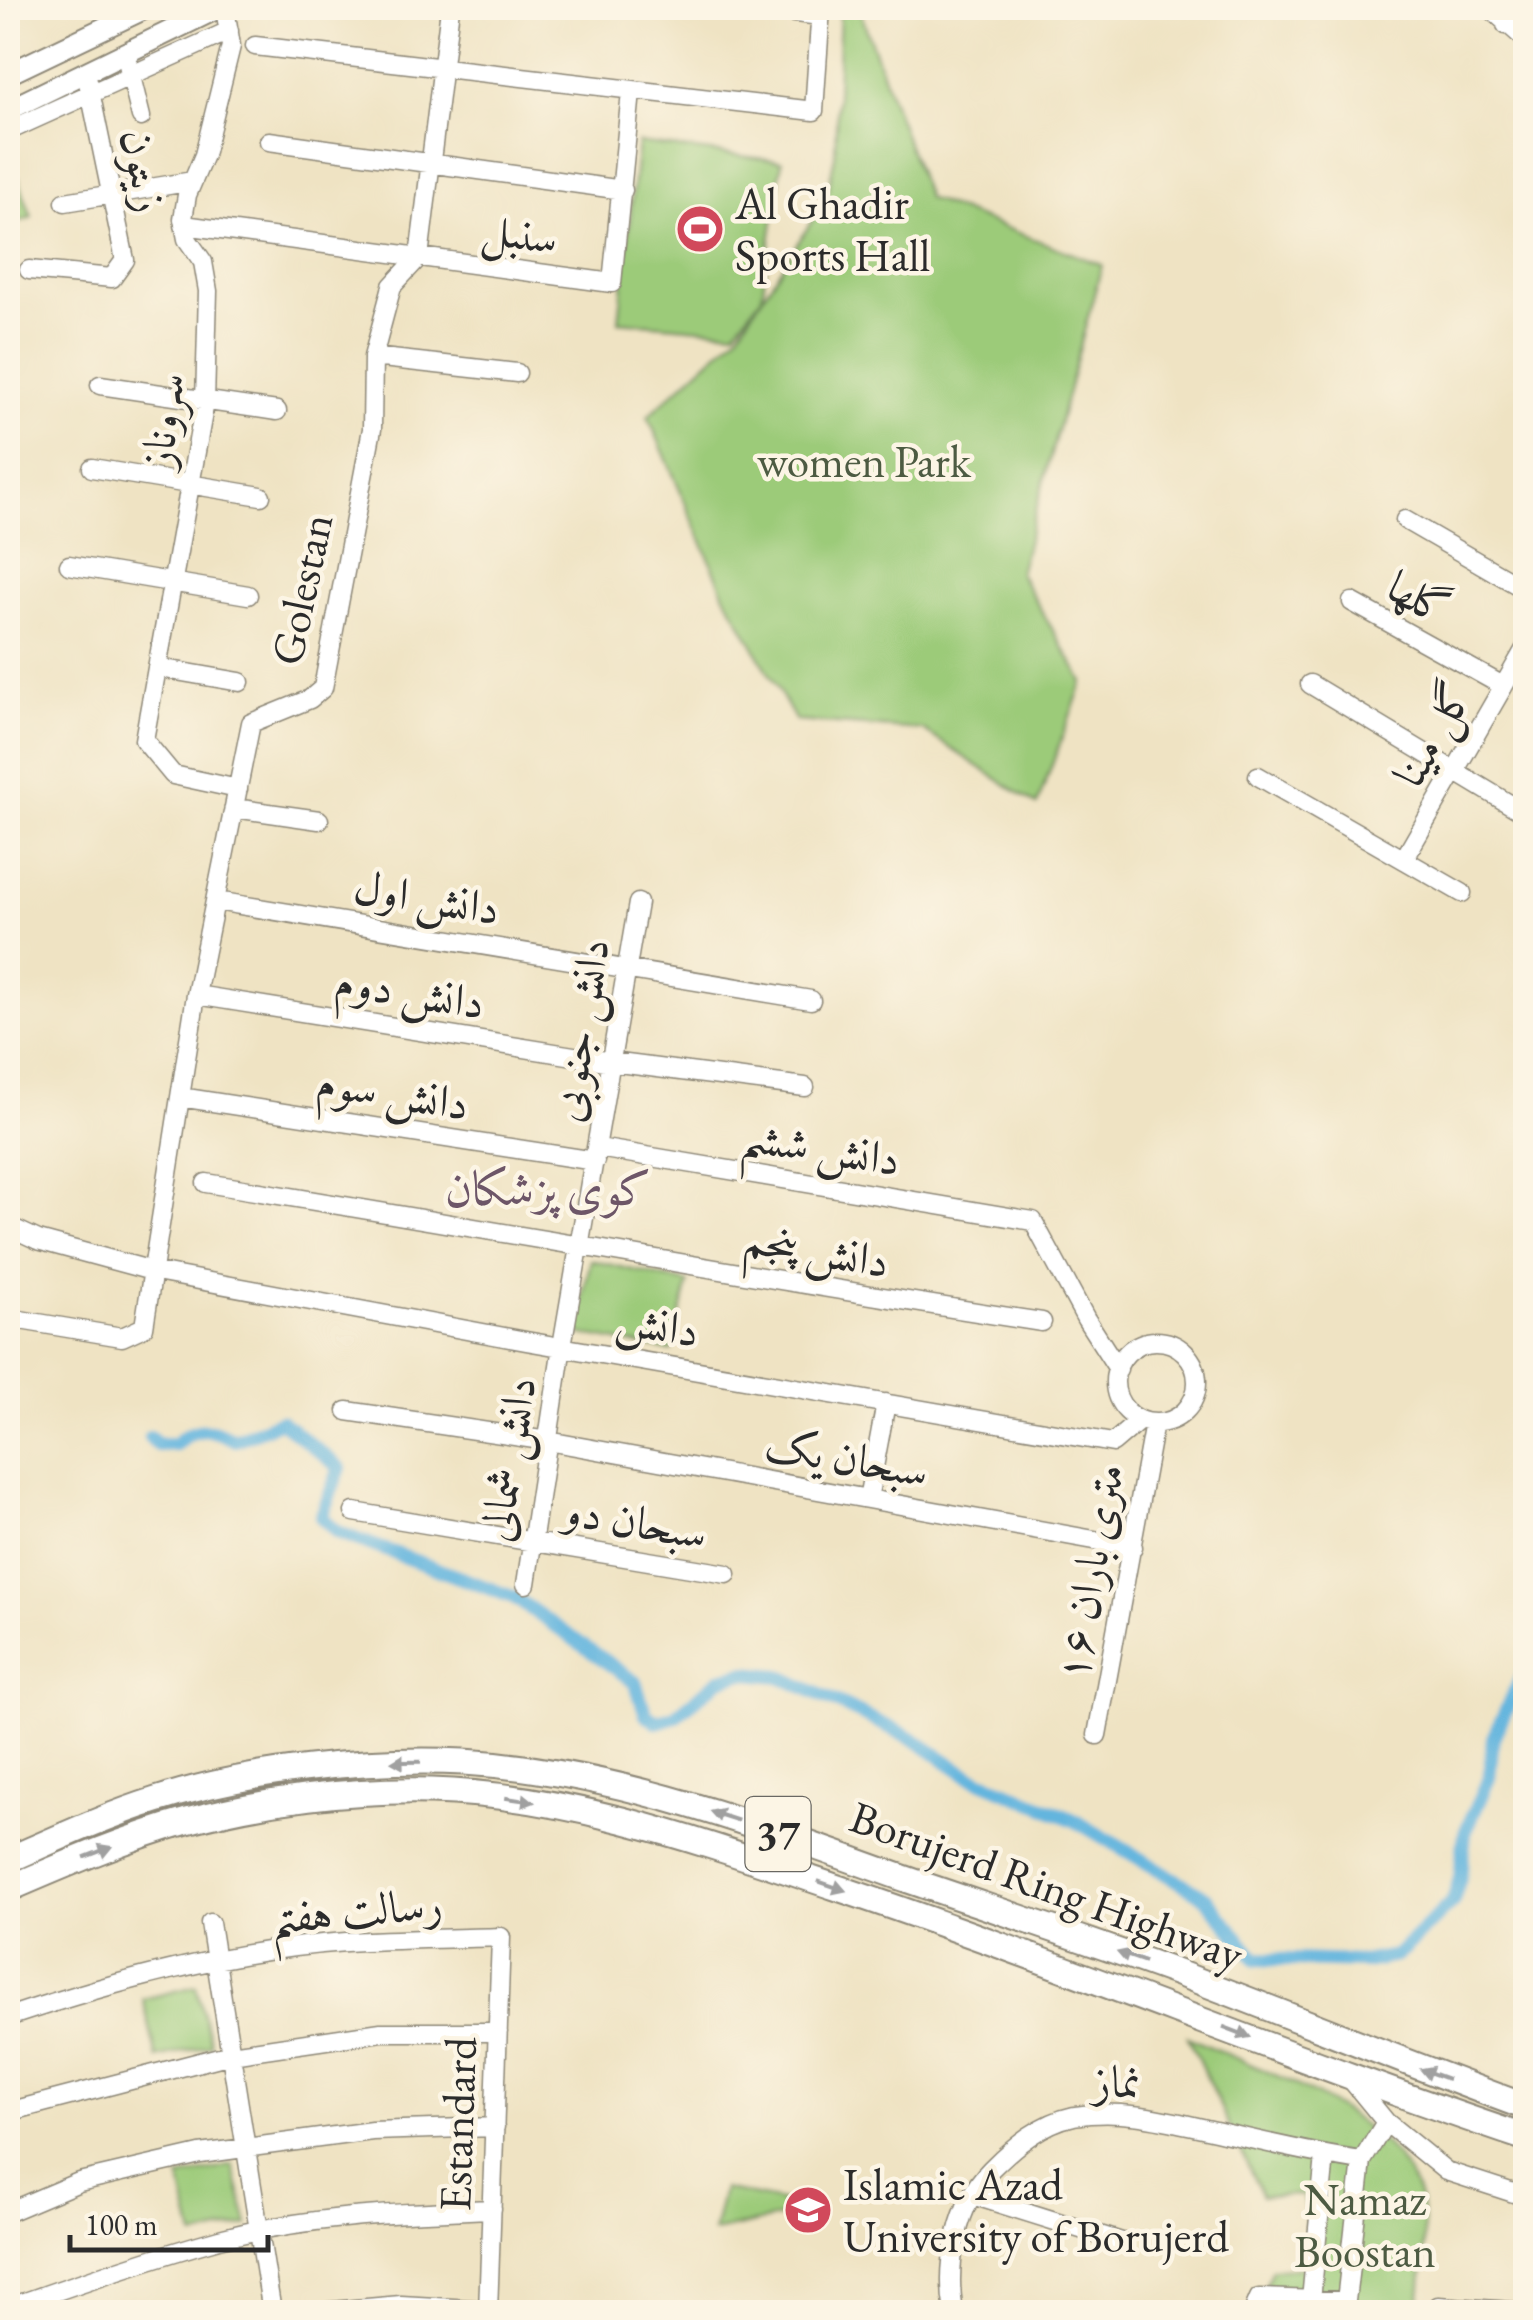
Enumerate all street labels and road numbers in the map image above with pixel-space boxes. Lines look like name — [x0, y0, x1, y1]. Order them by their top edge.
street label: زیتون — [108, 123, 182, 217]
street label: سنبل — [478, 199, 562, 270]
street label: سروناز — [126, 369, 199, 475]
street label: Golestan — [257, 508, 345, 670]
street label: گلها — [1377, 556, 1461, 638]
street label: گل مینا — [1379, 671, 1488, 799]
street label: دانش اول — [349, 857, 504, 940]
street label: دانش جنوبی — [536, 934, 626, 1126]
street label: دانش دوم — [329, 951, 489, 1042]
street label: دانش سوم — [311, 1051, 473, 1144]
street label: دانش ششم — [735, 1106, 905, 1204]
street label: دانش پنجم — [738, 1208, 894, 1304]
street label: دانش — [612, 1288, 704, 1363]
street label: دانش شمالی — [465, 1372, 552, 1546]
street label: سبحان یک — [761, 1414, 933, 1500]
street label: ۱۶ متری باران — [1041, 1459, 1137, 1685]
street label: سبحان دو — [556, 1479, 712, 1562]
street label: Borujerd Ring Highway — [843, 1787, 1252, 1983]
road number: 37 — [746, 1797, 810, 1871]
street label: رسالت هفتم — [267, 1874, 446, 1962]
street label: Estandard — [425, 2036, 489, 2212]
street label: نماز — [1089, 2052, 1141, 2110]

